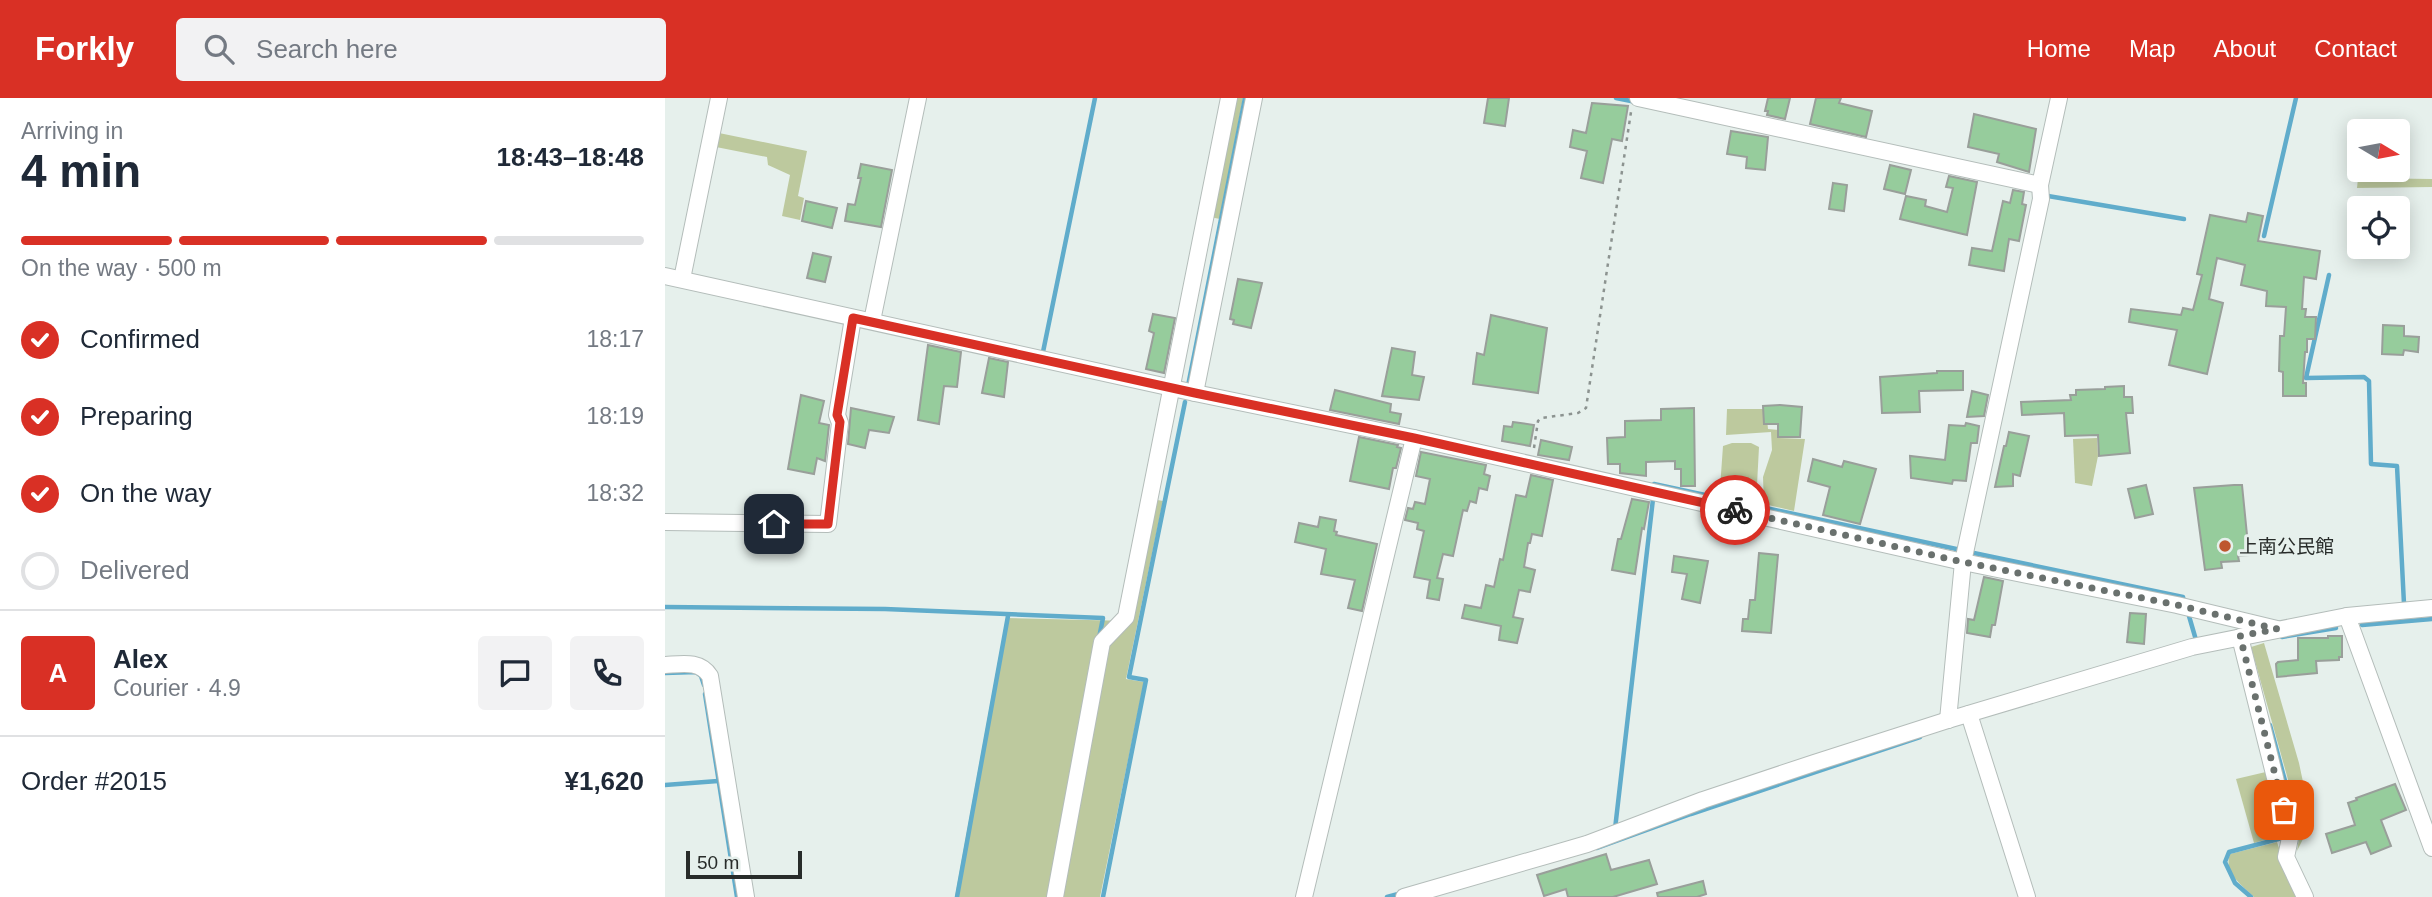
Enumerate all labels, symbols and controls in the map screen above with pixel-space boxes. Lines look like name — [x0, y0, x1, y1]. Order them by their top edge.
search box — [176, 18, 666, 81]
text: Forkly — [35, 30, 134, 67]
icon: search — [200, 30, 238, 68]
text: Search here — [256, 34, 398, 64]
text: Home — [2027, 35, 2091, 62]
text: Map — [2129, 35, 2176, 62]
text: About — [2214, 35, 2276, 62]
text: Contact — [2314, 35, 2397, 62]
text: Arriving in — [21, 118, 123, 144]
north arrow — [2347, 119, 2410, 182]
map controls — [2347, 119, 2410, 259]
text: 18:43–18:48 — [497, 142, 644, 172]
text: 4 min — [21, 145, 141, 197]
button: locate — [2347, 196, 2410, 259]
text: On the way · 500 m — [21, 255, 222, 281]
icon: check — [21, 321, 59, 359]
text: Confirmed — [80, 324, 200, 354]
text: 18:17 — [586, 326, 644, 352]
icon: check — [21, 398, 59, 436]
text: Preparing — [80, 401, 193, 431]
text: 18:19 — [586, 403, 644, 429]
icon: check — [21, 475, 59, 513]
courier — [1700, 475, 1770, 545]
text: On the way — [80, 478, 212, 508]
text: 18:32 — [586, 480, 644, 506]
icon: bike — [1716, 491, 1754, 529]
pin — [744, 494, 804, 554]
icon: home — [755, 505, 793, 543]
place label: 上南公民館 — [2239, 536, 2334, 557]
marker: 上南公民館 — [2217, 538, 2233, 554]
text: Delivered — [80, 555, 190, 585]
button: chat — [478, 636, 552, 710]
button: phone — [570, 636, 644, 710]
text: Alex — [113, 644, 168, 674]
text: A — [49, 658, 67, 688]
text: Courier · 4.9 — [113, 675, 241, 701]
text: Order #2015 — [21, 766, 167, 796]
text: ¥1,620 — [564, 766, 644, 796]
pin — [2254, 780, 2314, 840]
icon: bag — [2265, 791, 2303, 829]
scale bar — [686, 848, 801, 880]
text: 50 m — [697, 852, 739, 873]

